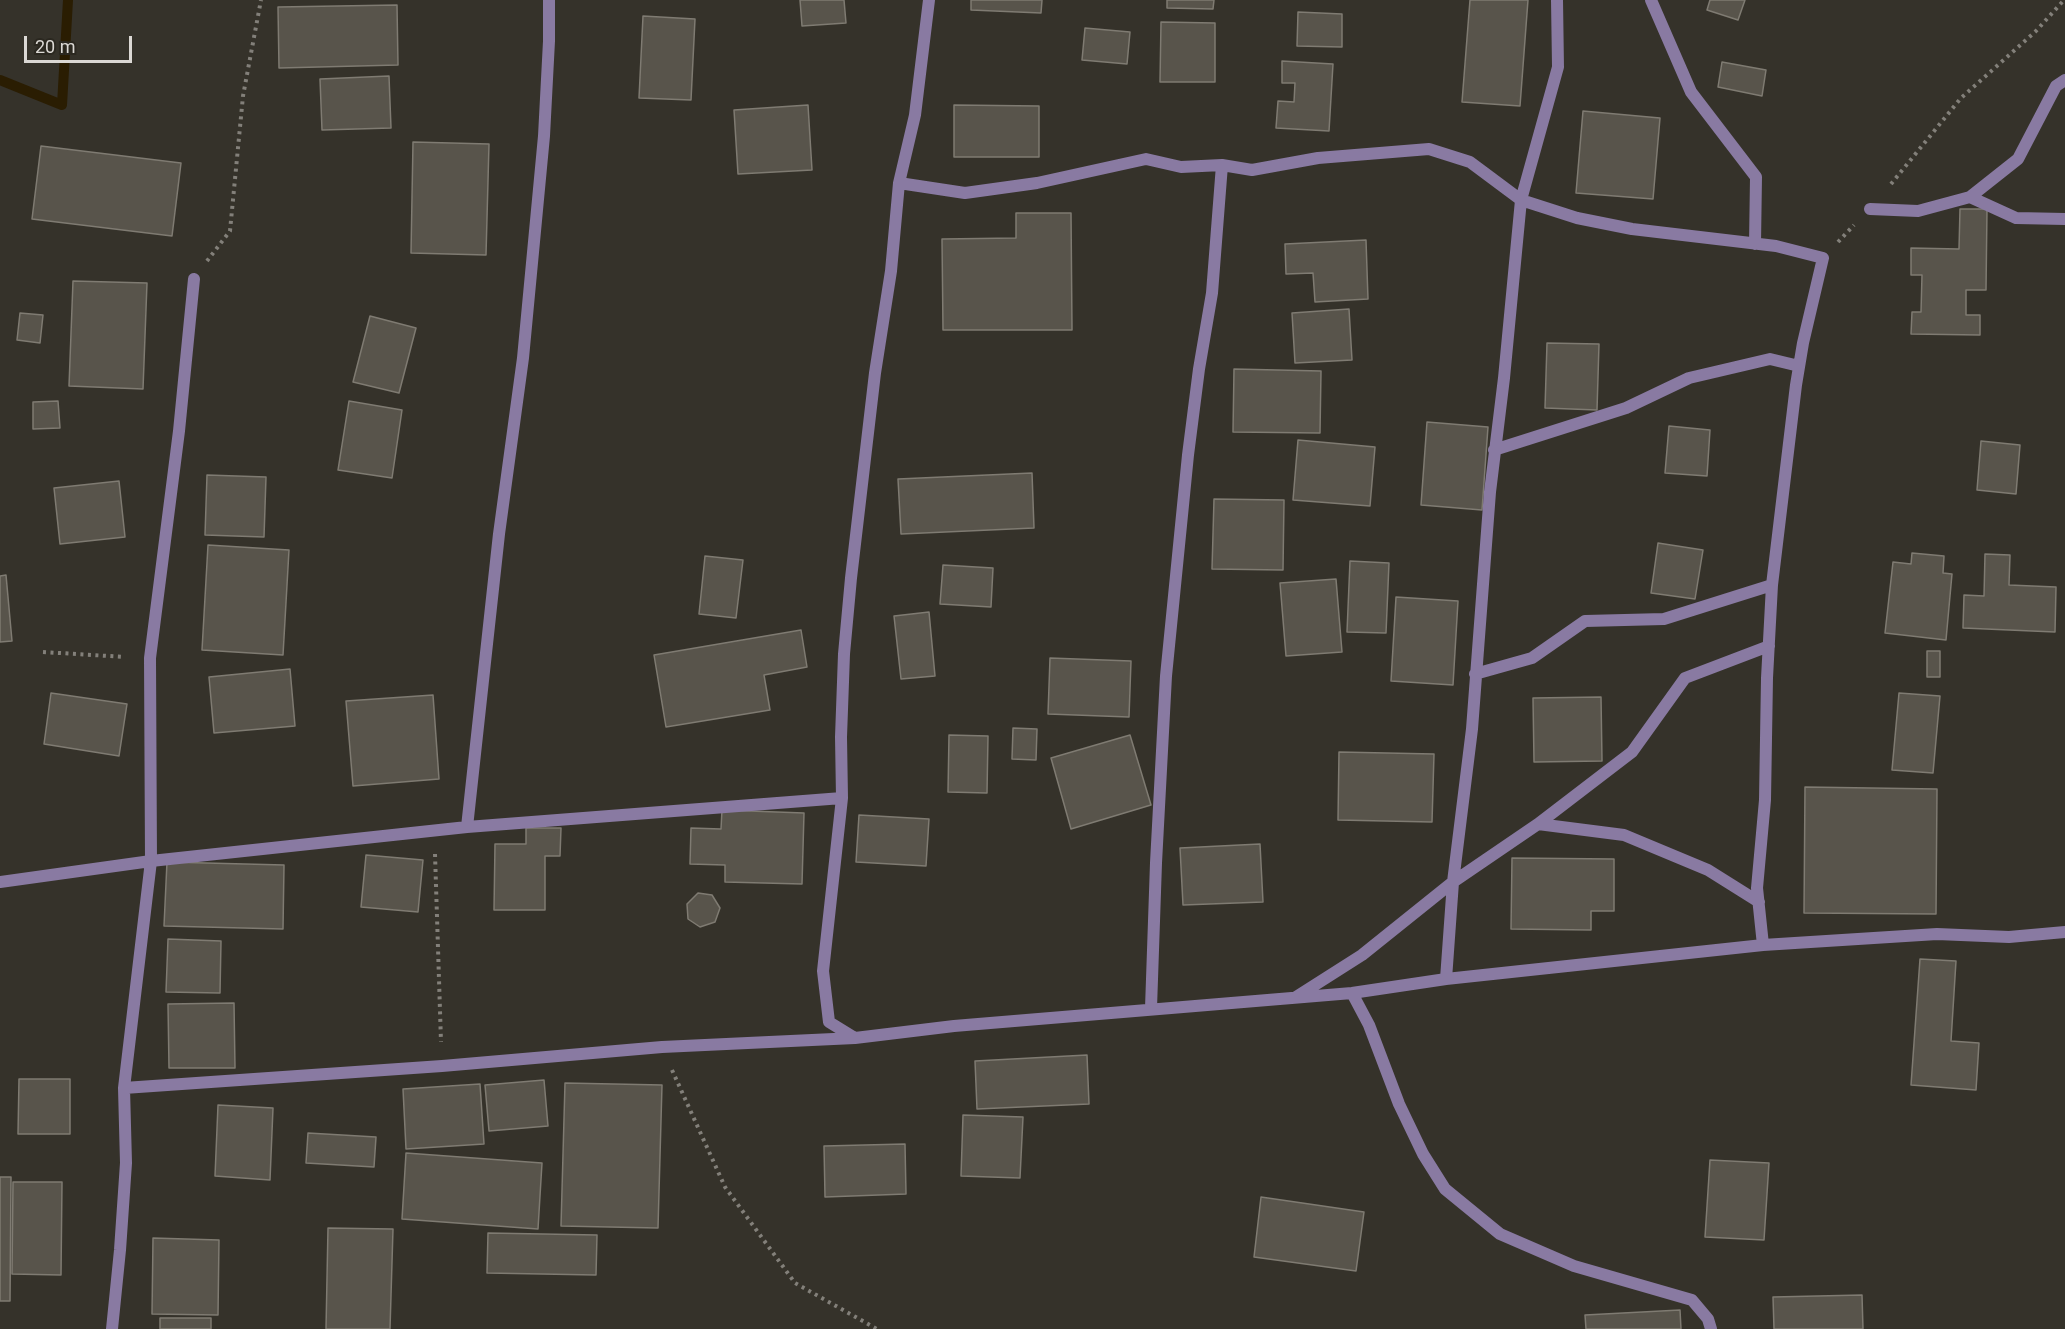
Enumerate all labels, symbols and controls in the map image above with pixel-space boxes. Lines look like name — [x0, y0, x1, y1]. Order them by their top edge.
scale bar — [27, 24, 135, 62]
text: 20 m — [35, 36, 75, 57]

